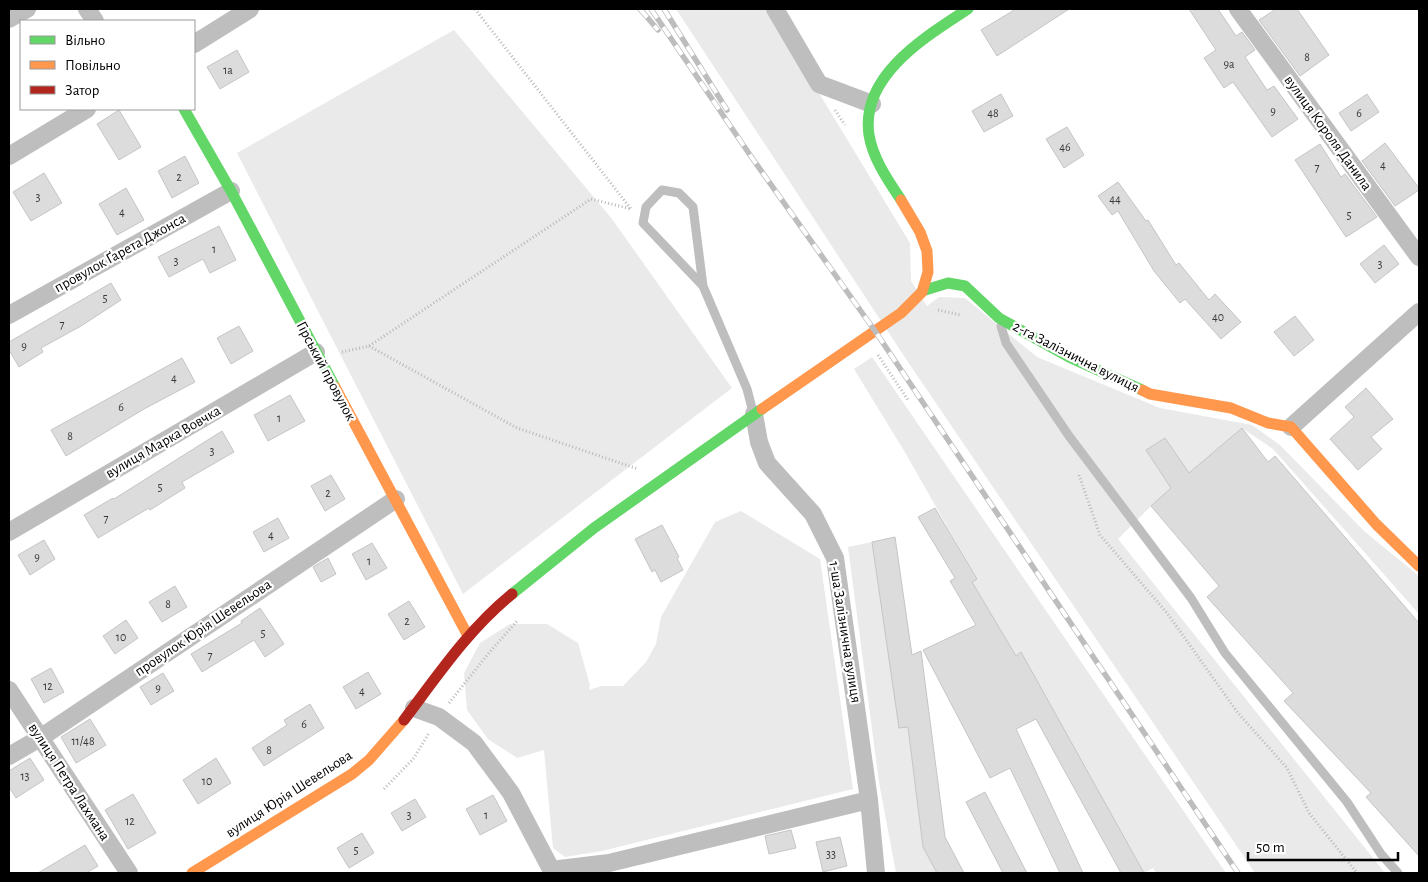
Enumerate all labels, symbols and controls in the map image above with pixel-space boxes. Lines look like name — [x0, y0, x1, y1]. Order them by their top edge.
legend — [20, 20, 195, 110]
text: Вільно — [65, 33, 105, 48]
house number: 8 — [1304, 51, 1310, 63]
text: Повільно — [65, 58, 121, 73]
house number: 9а — [1223, 58, 1235, 70]
house number: 1а — [223, 64, 233, 76]
street label: вулиця Короля Данила — [1281, 73, 1375, 193]
text: Затор — [65, 83, 100, 98]
house number: 9 — [1270, 105, 1276, 117]
house number: 48 — [987, 107, 999, 119]
house number: 6 — [1356, 107, 1362, 119]
house number: 46 — [1059, 141, 1071, 153]
house number: 4 — [1380, 159, 1386, 171]
house number: 7 — [1314, 161, 1320, 173]
house number: 2 — [176, 171, 182, 183]
house number: 3 — [36, 191, 41, 203]
house number: 44 — [1109, 193, 1121, 205]
house number: 4 — [119, 206, 125, 218]
house number: 5 — [1346, 209, 1352, 221]
street label: провулок Ґарета Джонса — [52, 211, 188, 295]
house number: 1 — [212, 243, 216, 255]
house number: 3 — [174, 255, 179, 267]
house number: 3 — [1378, 258, 1383, 270]
house number: 5 — [102, 292, 108, 304]
house number: 40 — [1212, 311, 1224, 323]
house number: 7 — [59, 318, 65, 330]
street label: Гірський провулок — [293, 319, 359, 423]
street label: 2-га Залізнична вулиця — [1010, 319, 1142, 395]
house number: 9 — [21, 340, 27, 352]
house number: 4 — [171, 372, 177, 384]
house number: 6 — [118, 401, 124, 413]
street label: вулиця Марка Вовчка — [103, 403, 223, 481]
house number: 1 — [277, 412, 281, 424]
house number: 8 — [67, 430, 73, 442]
house number: 3 — [210, 445, 215, 457]
house number: 5 — [157, 481, 163, 493]
house number: 2 — [325, 487, 331, 499]
house number: 7 — [103, 512, 109, 524]
house number: 4 — [268, 529, 274, 541]
house number: 9 — [34, 551, 40, 563]
house number: 1 — [367, 555, 371, 567]
street label: 1-ша Залізнична вулиця — [826, 560, 864, 704]
street label: провулок Юрія Шевельова — [132, 577, 274, 679]
house number: 8 — [165, 598, 171, 610]
house number: 2 — [404, 615, 410, 627]
house number: 5 — [260, 627, 266, 639]
house number: 10 — [116, 631, 126, 643]
house number: 7 — [207, 649, 213, 661]
house number: 12 — [43, 680, 53, 692]
house number: 9 — [155, 682, 161, 694]
house number: 4 — [359, 685, 365, 697]
house number: 6 — [301, 718, 307, 730]
street label: вулиця Петра Лахмана — [25, 720, 113, 844]
house number: 11/48 — [71, 735, 95, 747]
house number: 8 — [266, 744, 272, 756]
street label: вулиця Юрія Шевельова — [223, 748, 355, 840]
house number: 13 — [20, 770, 30, 782]
house number: 10 — [202, 775, 212, 787]
house number: 3 — [407, 809, 412, 821]
house number: 1 — [484, 809, 488, 821]
house number: 12 — [125, 815, 135, 827]
scale bar — [1248, 830, 1398, 862]
text: 50 m — [1256, 840, 1285, 855]
house number: 5 — [353, 844, 359, 856]
house number: 33 — [826, 848, 836, 860]

